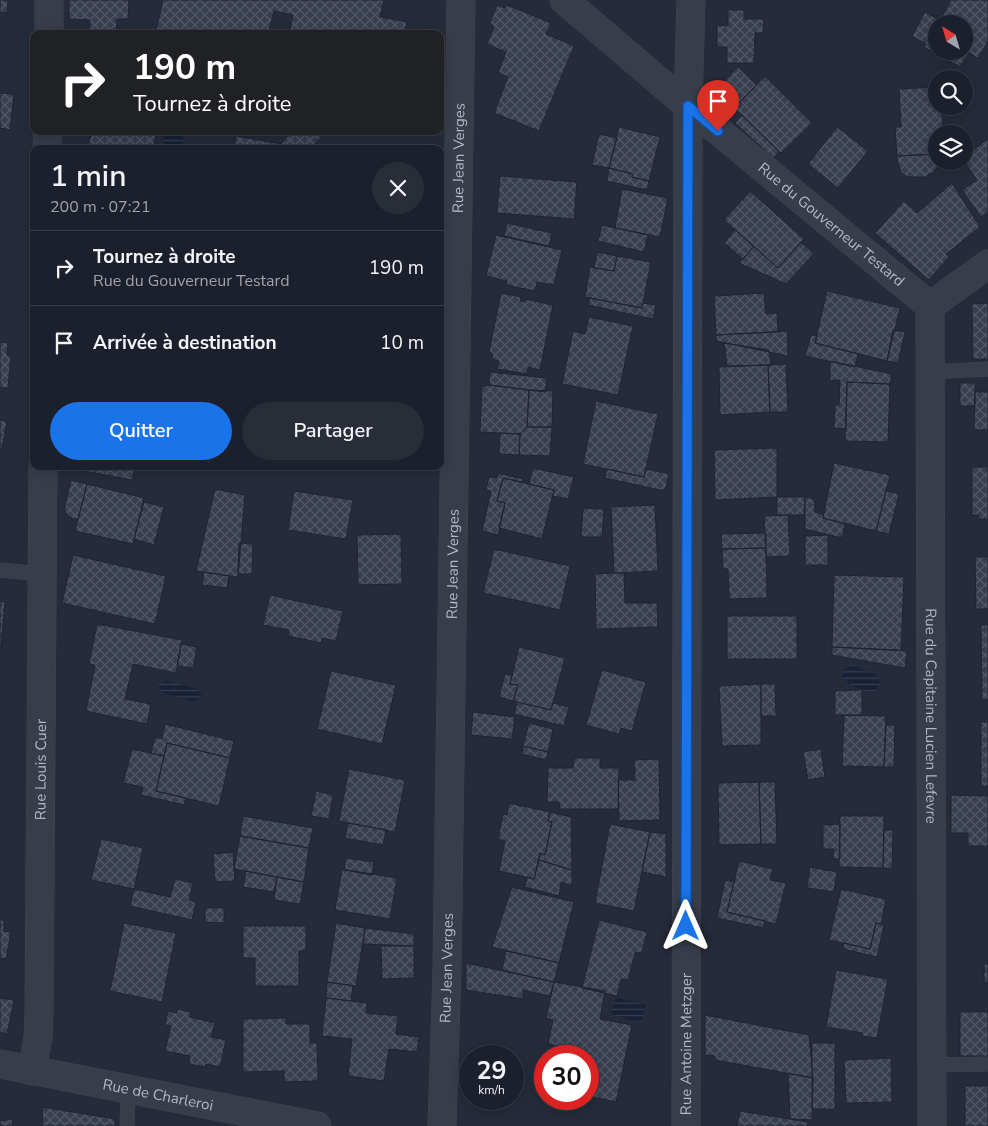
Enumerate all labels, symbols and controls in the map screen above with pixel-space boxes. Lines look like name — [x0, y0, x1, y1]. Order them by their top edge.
north arrow — [928, 15, 972, 60]
map controls — [928, 15, 973, 170]
text: 190 m — [133, 44, 236, 91]
icon: right — [50, 50, 115, 115]
button: search — [928, 70, 973, 115]
pin — [697, 80, 739, 131]
icon: arrive — [704, 87, 732, 115]
text: Tournez à droite — [133, 89, 292, 119]
street label: Rue Jean Verges — [448, 103, 470, 213]
button: layers — [928, 125, 973, 170]
text: 1 min — [50, 156, 126, 197]
street label: Rue du Gouverneur Testard — [754, 158, 909, 291]
button: close — [372, 162, 424, 214]
text: 200 m · 07:21 — [50, 196, 151, 218]
text: Tournez à droite — [93, 244, 236, 270]
icon: right — [50, 254, 78, 282]
text: 190 m — [369, 255, 424, 281]
text: Rue du Gouverneur Testard — [93, 270, 290, 292]
icon: arrive — [50, 329, 78, 357]
text: Arrivée à destination — [93, 330, 277, 356]
text: 10 m — [380, 330, 424, 356]
button: Quitter — [50, 402, 232, 460]
button: Partager — [242, 402, 424, 460]
street label: Rue Jean Verges — [442, 509, 464, 619]
street label: Rue du Capitaine Lucien Lefevre — [921, 608, 941, 824]
street label: Rue Louis Cuer — [30, 718, 51, 820]
position arrow — [659, 899, 711, 951]
street label: Rue Jean Verges — [435, 913, 458, 1023]
street label: Rue Antoine Metzger — [676, 972, 696, 1115]
speed limit sign: 30 — [534, 1045, 599, 1110]
text: 29 — [476, 1054, 507, 1088]
street label: Rue de Charleroi — [101, 1074, 215, 1115]
text: km/h — [478, 1082, 505, 1098]

